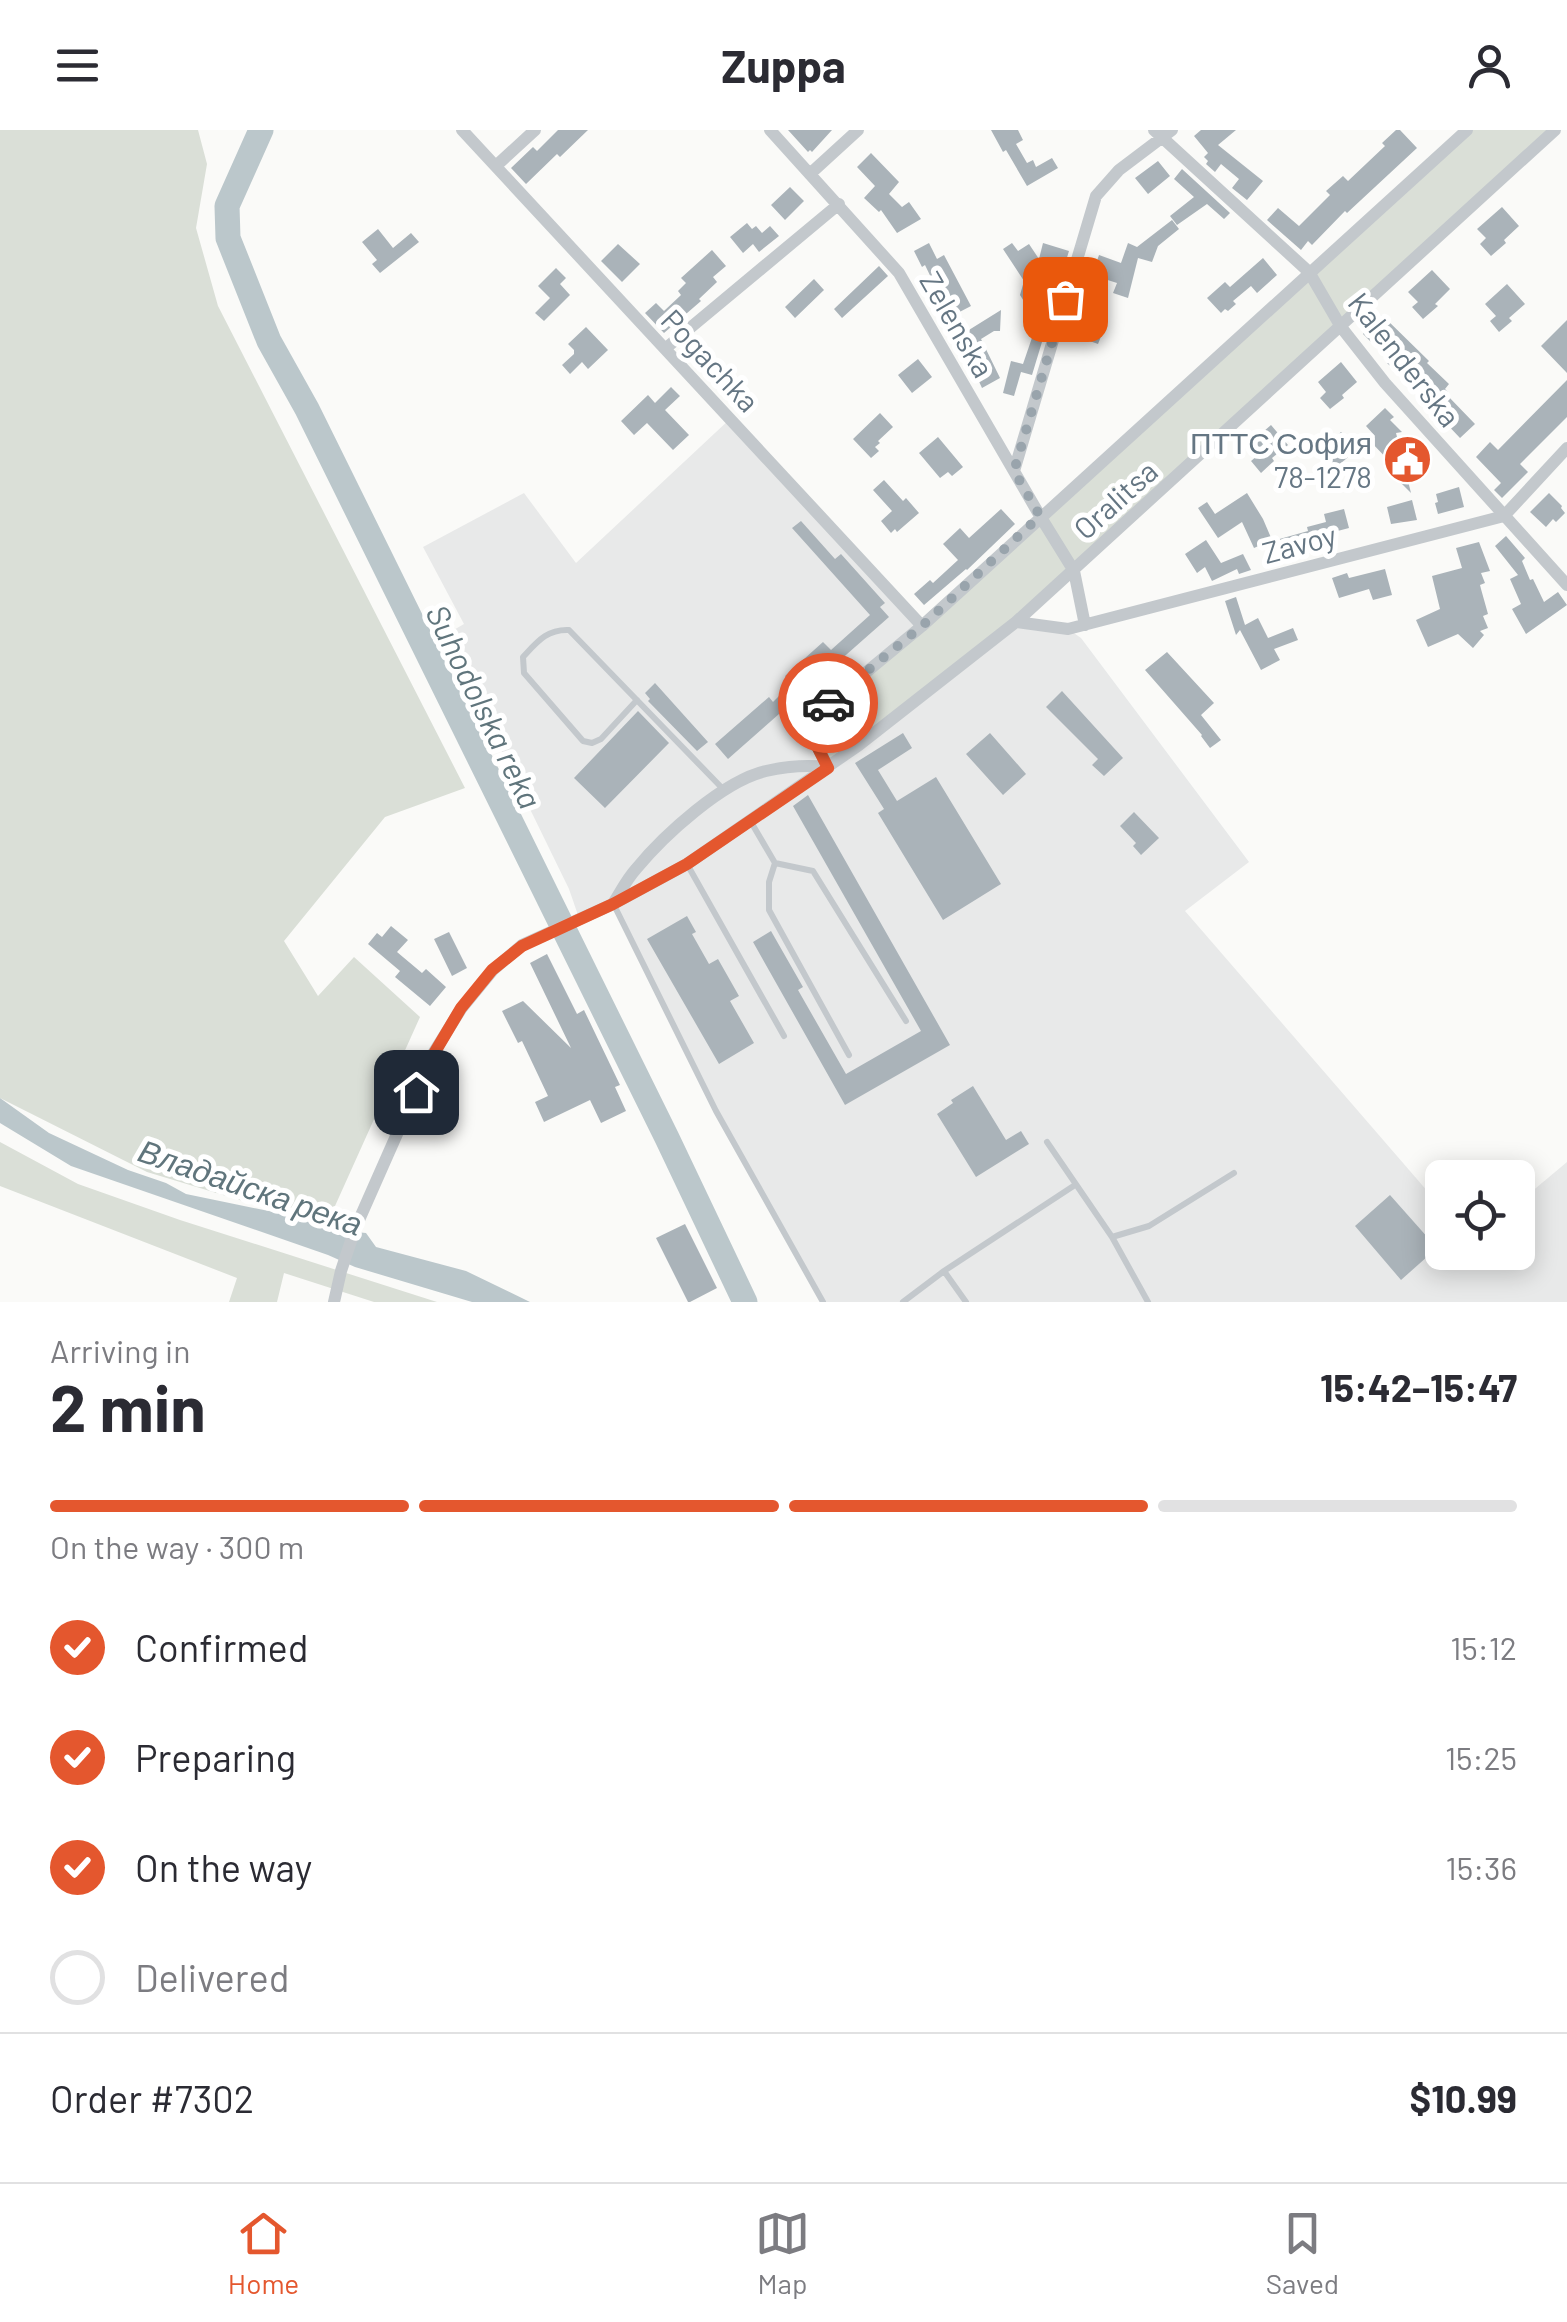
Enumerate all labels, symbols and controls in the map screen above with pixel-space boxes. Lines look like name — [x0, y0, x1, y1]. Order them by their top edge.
icon: menu — [50, 38, 105, 93]
text: Zuppa — [721, 38, 846, 92]
icon: person — [1462, 38, 1517, 93]
pin — [1023, 257, 1108, 342]
street label: Zelenska — [913, 265, 1003, 383]
icon: bag — [1038, 272, 1093, 327]
street label: Kalenderska — [1341, 285, 1469, 433]
street label: Pogachka — [655, 301, 767, 419]
place label: ПТТС София 78-1278 — [1190, 424, 1372, 494]
public building icon: ПТТС София 78-1278 — [1381, 433, 1433, 485]
street label: Oralitsa — [1066, 452, 1164, 546]
street label: Zavoy — [1258, 516, 1340, 570]
water label: Suhodolska reka — [419, 598, 551, 814]
courier — [778, 653, 878, 753]
icon: car — [801, 676, 856, 731]
pin — [374, 1050, 459, 1135]
icon: home — [389, 1065, 444, 1120]
water label: Владайска река — [134, 1130, 368, 1243]
map controls — [1425, 1160, 1535, 1270]
button: locate — [1425, 1160, 1535, 1270]
text: Arriving in — [50, 1331, 190, 1369]
text: 15:42–15:47 — [1320, 1364, 1517, 1410]
text: 2 min — [50, 1367, 206, 1445]
text: On the way · 300 m — [50, 1527, 304, 1565]
icon: check — [50, 1620, 105, 1675]
text: Confirmed — [135, 1624, 308, 1670]
text: 15:12 — [1450, 1628, 1517, 1666]
icon: check — [50, 1730, 105, 1785]
text: Preparing — [135, 1734, 296, 1780]
text: 15:25 — [1445, 1738, 1517, 1776]
icon: check — [50, 1840, 105, 1895]
text: On the way — [135, 1844, 312, 1890]
text: 15:36 — [1446, 1848, 1517, 1886]
text: Delivered — [135, 1954, 289, 2000]
text: Order #7302 — [50, 2075, 254, 2121]
text: $10.99 — [1410, 2075, 1517, 2121]
tab: Home — [228, 2206, 299, 2300]
tab: Map — [755, 2206, 810, 2300]
tab: Saved — [1266, 2206, 1339, 2300]

